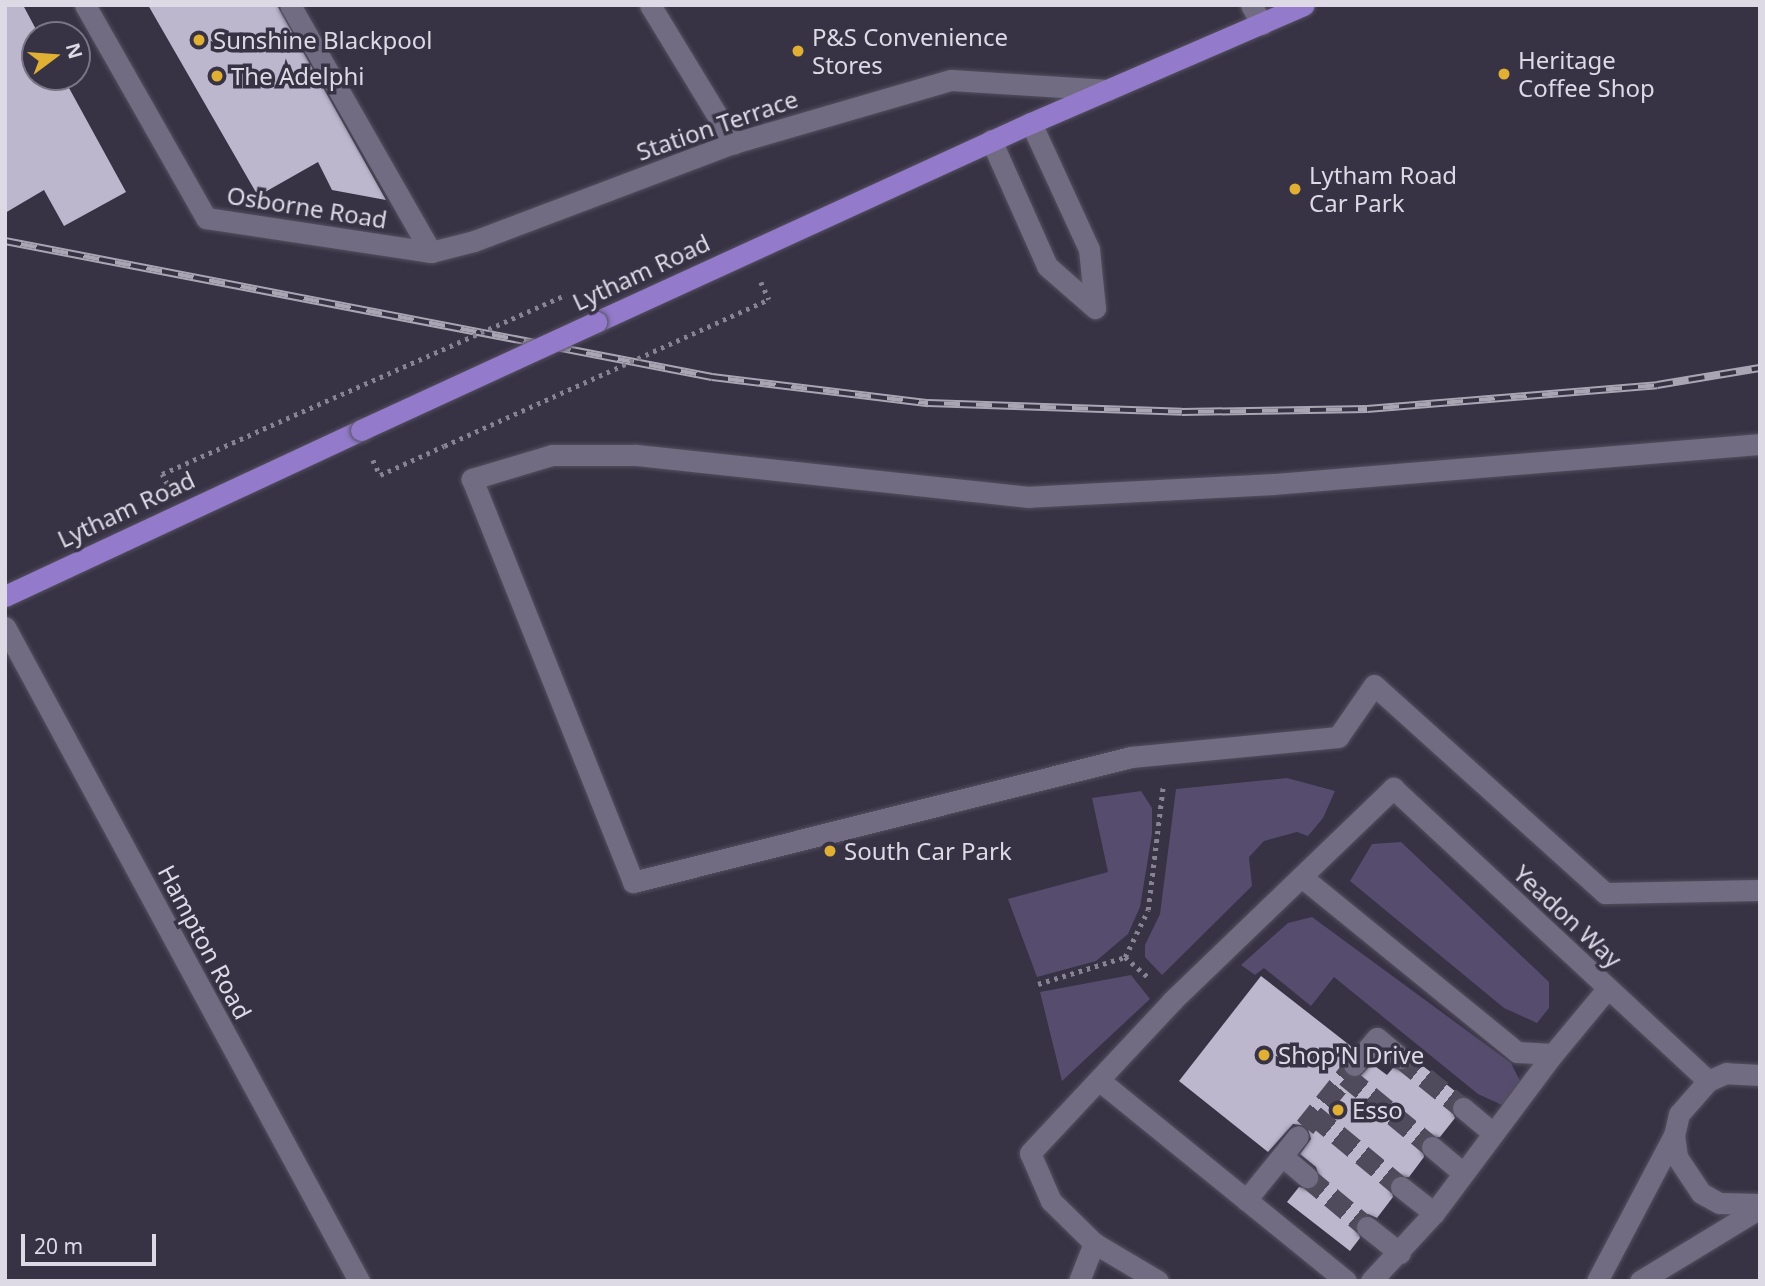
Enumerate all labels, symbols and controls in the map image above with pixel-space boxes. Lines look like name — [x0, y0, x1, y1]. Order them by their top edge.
north arrow — [21, 21, 91, 91]
place label: P&S Convenience Stores — [812, 23, 1008, 79]
place label: Sunshine Blackpool — [213, 26, 433, 54]
marker: Sunshine Blackpool — [191, 32, 207, 48]
text: N — [60, 40, 89, 62]
marker: P&S Convenience Stores — [790, 43, 806, 59]
place label: Heritage Coffee Shop — [1518, 46, 1655, 102]
place label: The Adelphi — [231, 62, 365, 90]
marker: Heritage Coffee Shop — [1496, 66, 1512, 82]
marker: The Adelphi — [209, 68, 225, 84]
street label: Station Terrace — [633, 84, 801, 166]
place label: Lytham Road Car Park — [1309, 161, 1457, 217]
street label: Osborne Road — [225, 180, 389, 234]
marker: Lytham Road Car Park — [1287, 181, 1303, 197]
street label: Lytham Road — [568, 228, 714, 316]
street label: Lytham Road — [53, 465, 199, 553]
place label: South Car Park — [844, 837, 1012, 865]
marker: South Car Park — [822, 843, 838, 859]
street label: Yeadon Way — [1508, 859, 1628, 973]
street label: Hampton Road — [152, 860, 258, 1024]
place label: Shop'N Drive — [1278, 1041, 1424, 1069]
marker: Shop'N Drive — [1256, 1047, 1272, 1063]
place label: Esso — [1352, 1096, 1403, 1124]
marker: Esso — [1330, 1102, 1346, 1118]
scale bar — [24, 1220, 159, 1264]
text: 20 m — [34, 1232, 83, 1260]

